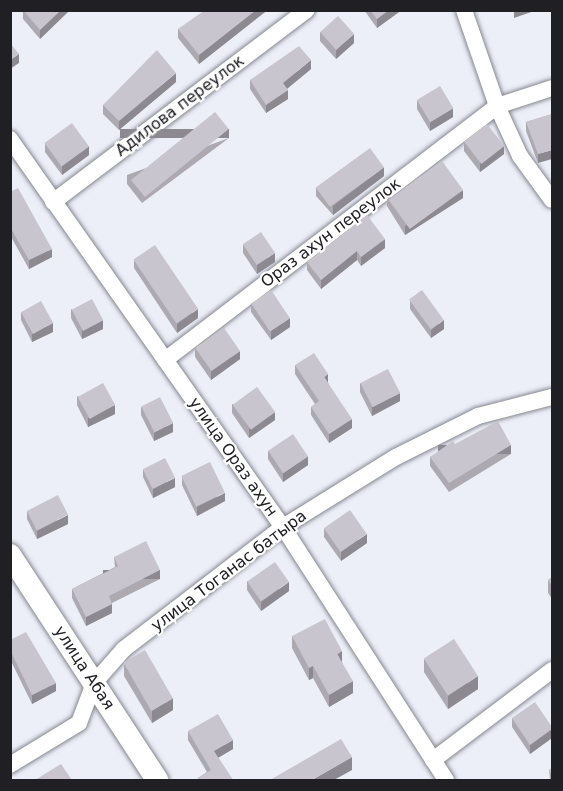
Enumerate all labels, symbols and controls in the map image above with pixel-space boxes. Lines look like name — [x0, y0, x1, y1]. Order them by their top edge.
street label: Адилова переулок — [112, 51, 248, 161]
street label: Ораз ахун переулок — [257, 174, 405, 292]
street label: улица Ораз ахун — [185, 394, 281, 520]
street label: улица Тоганас батыра — [148, 506, 310, 636]
street label: улица Абая — [50, 622, 118, 714]

